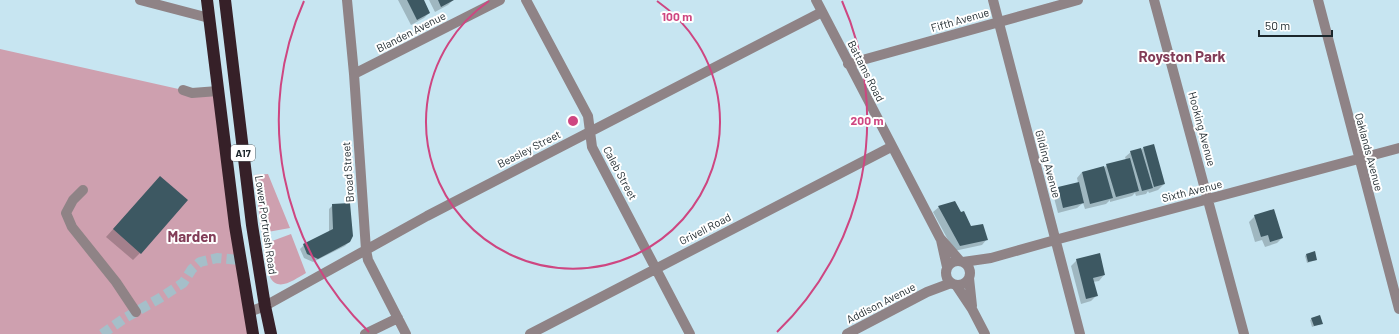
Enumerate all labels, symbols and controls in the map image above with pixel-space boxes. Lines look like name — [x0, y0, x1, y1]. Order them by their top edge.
street label: Fifth Avenue — [929, 5, 991, 34]
street label: Blanden Avenue — [374, 8, 448, 55]
text: 100 m — [662, 9, 692, 23]
scale bar — [1259, 12, 1332, 38]
text: 50 m — [1265, 18, 1290, 32]
street label: Battams Road — [845, 38, 887, 104]
district label: Royston Park — [1138, 47, 1226, 65]
street label: Hooking Avenue — [1186, 90, 1219, 168]
street label: Oaklands Avenue — [1353, 111, 1386, 192]
text: 200 m — [851, 113, 883, 127]
centre of rings — [566, 114, 580, 128]
street label: Beasley Street — [495, 127, 563, 170]
street label: Gilding Avenue — [1033, 128, 1064, 199]
street label: Broad Street — [339, 141, 356, 203]
street label: Caleb Street — [601, 144, 640, 202]
road number: A17 — [231, 145, 255, 161]
street label: Lower Portrush Road — [253, 175, 280, 275]
street label: Sixth Avenue — [1160, 177, 1223, 204]
street label: Grivell Road — [677, 210, 733, 247]
district label: Marden — [167, 227, 217, 245]
street label: Addison Avenue — [844, 280, 918, 326]

